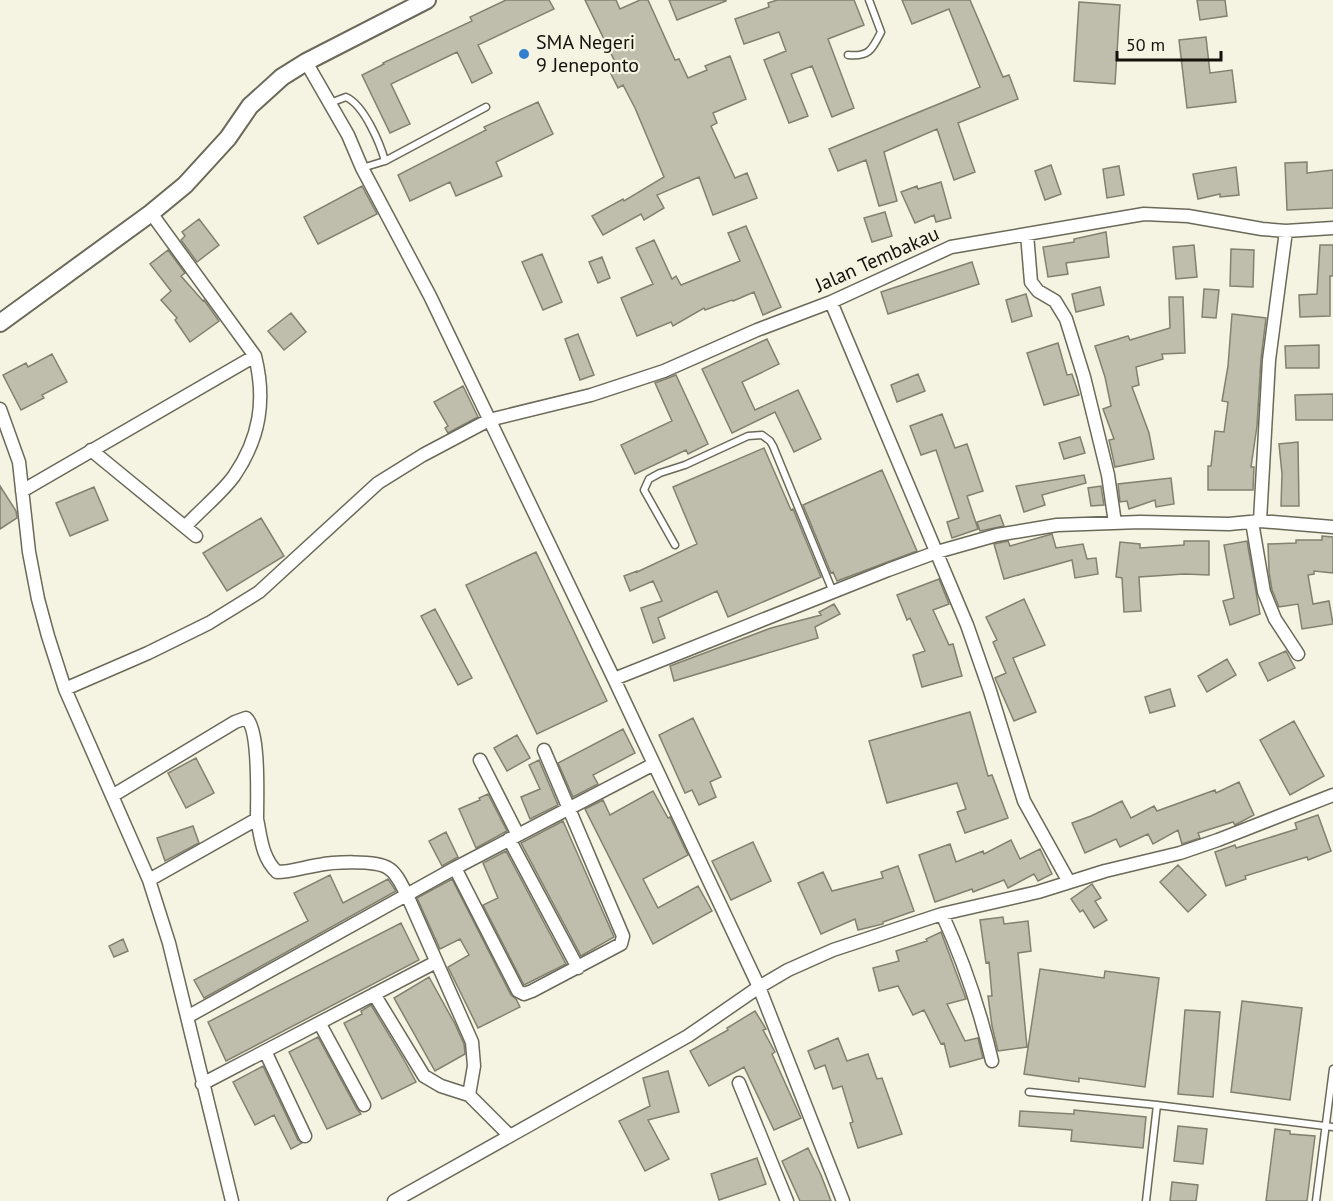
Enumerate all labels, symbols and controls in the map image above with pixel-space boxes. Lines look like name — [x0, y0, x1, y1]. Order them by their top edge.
scale bar — [1117, 24, 1220, 62]
place label: SMA Negeri 9 Jeneponto — [536, 29, 639, 78]
text: 50 m — [1126, 33, 1165, 56]
marker: SMA Negeri 9 Jeneponto — [517, 47, 531, 61]
street label: Jalan Tembakau — [810, 220, 943, 298]

